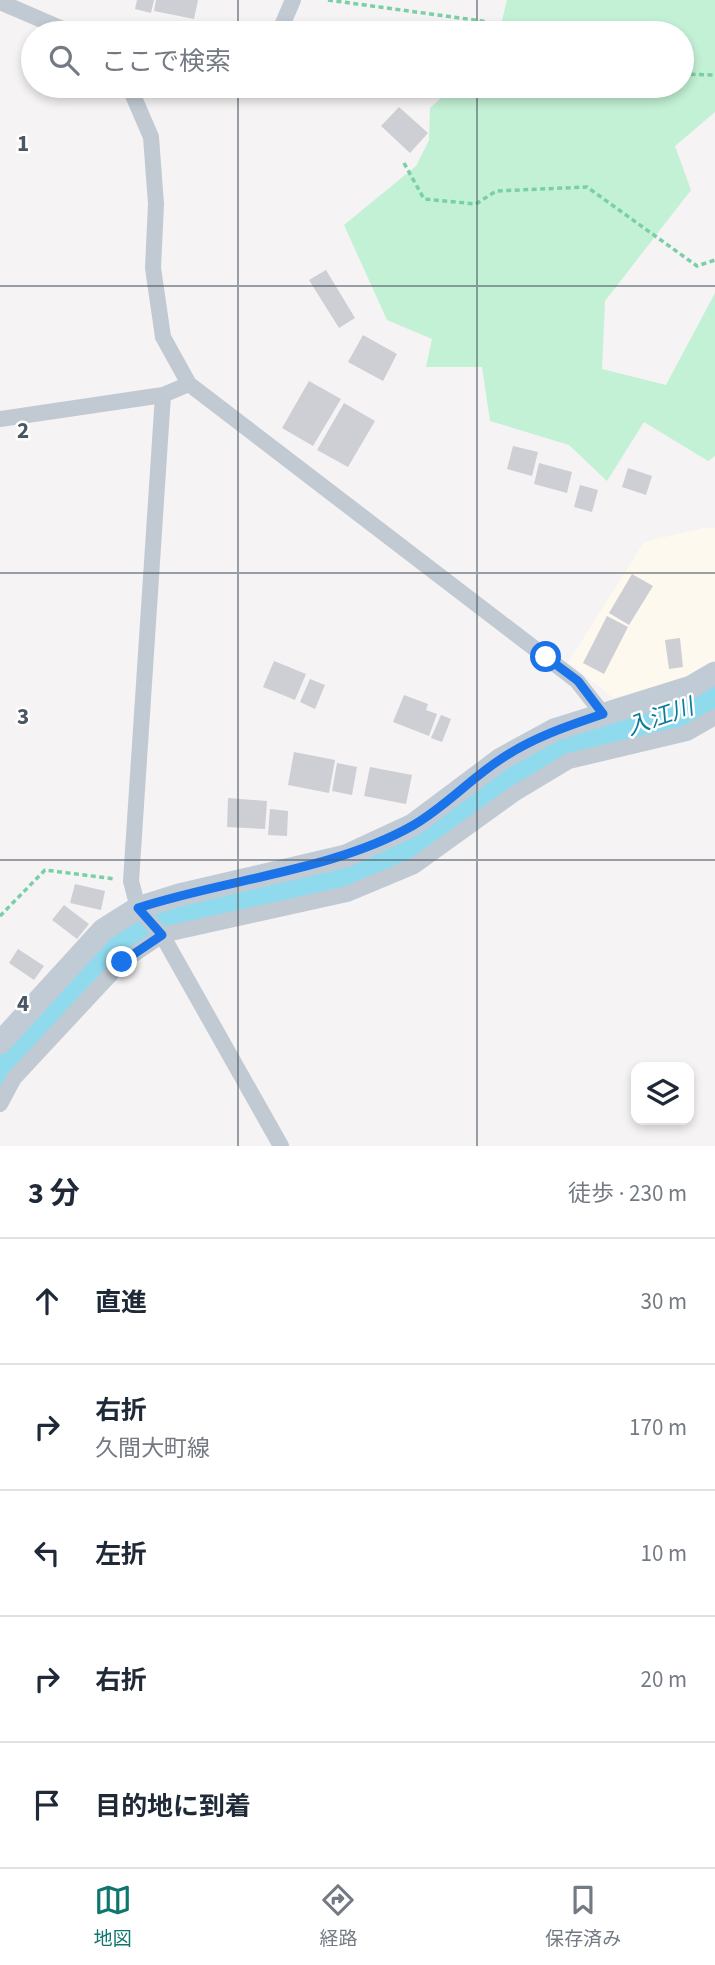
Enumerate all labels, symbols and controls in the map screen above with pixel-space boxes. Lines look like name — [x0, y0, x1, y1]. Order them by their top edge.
search box — [21, 21, 694, 98]
icon: search — [45, 41, 83, 79]
text: ここで検索 — [101, 43, 231, 80]
text: 1 — [17, 127, 29, 160]
text: 2 — [17, 414, 29, 447]
route start — [530, 641, 561, 672]
water label: 入江川 — [622, 689, 701, 744]
text: 3 — [17, 700, 29, 733]
route end — [106, 946, 137, 977]
text: 4 — [17, 987, 29, 1020]
map controls — [631, 1062, 694, 1125]
button: layers — [631, 1062, 694, 1125]
text: 3 分 — [28, 1172, 80, 1215]
text: 徒歩 · 230 m — [568, 1177, 687, 1210]
icon: ahead — [28, 1282, 66, 1320]
text: 直進 — [95, 1284, 147, 1321]
text: 30 m — [640, 1285, 687, 1318]
text: 右折 — [95, 1392, 147, 1429]
icon: right — [28, 1408, 66, 1446]
text: 170 m — [629, 1411, 687, 1444]
text: 久間大町線 — [95, 1432, 210, 1465]
icon: left — [28, 1534, 66, 1572]
text: 左折 — [95, 1536, 147, 1573]
text: 10 m — [640, 1537, 687, 1570]
icon: right — [28, 1660, 66, 1698]
text: 右折 — [95, 1662, 147, 1699]
text: 20 m — [640, 1663, 687, 1696]
icon: arrive — [28, 1786, 66, 1824]
text: 目的地に到着 — [95, 1788, 251, 1825]
tab: 地図 — [94, 1881, 132, 1953]
tab: 経路 — [319, 1881, 357, 1953]
tab: 保存済み — [545, 1881, 621, 1953]

